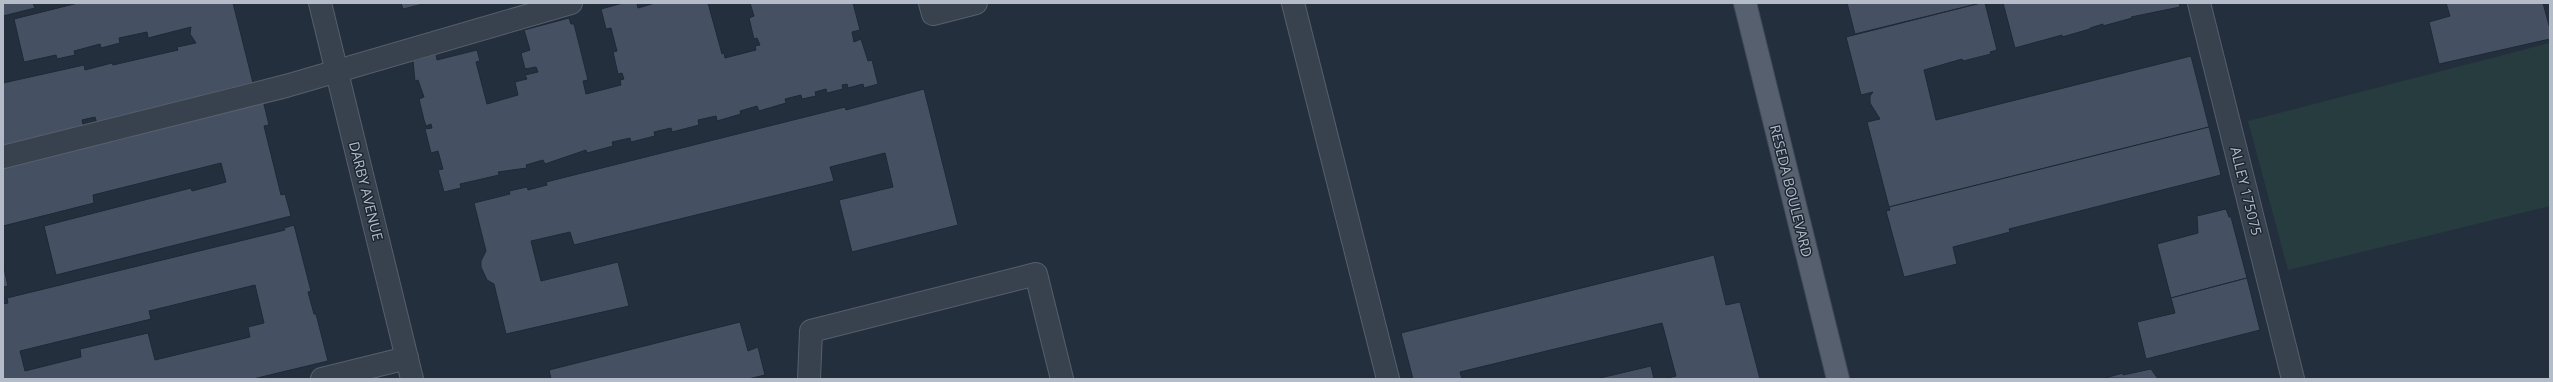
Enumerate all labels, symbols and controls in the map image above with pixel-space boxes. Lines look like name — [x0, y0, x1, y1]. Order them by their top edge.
street label: RESEDA BOULEVARD — [1766, 123, 1817, 259]
street label: DARBY AVENUE — [345, 139, 388, 243]
street label: ALLEY 175075 — [2226, 145, 2267, 237]

